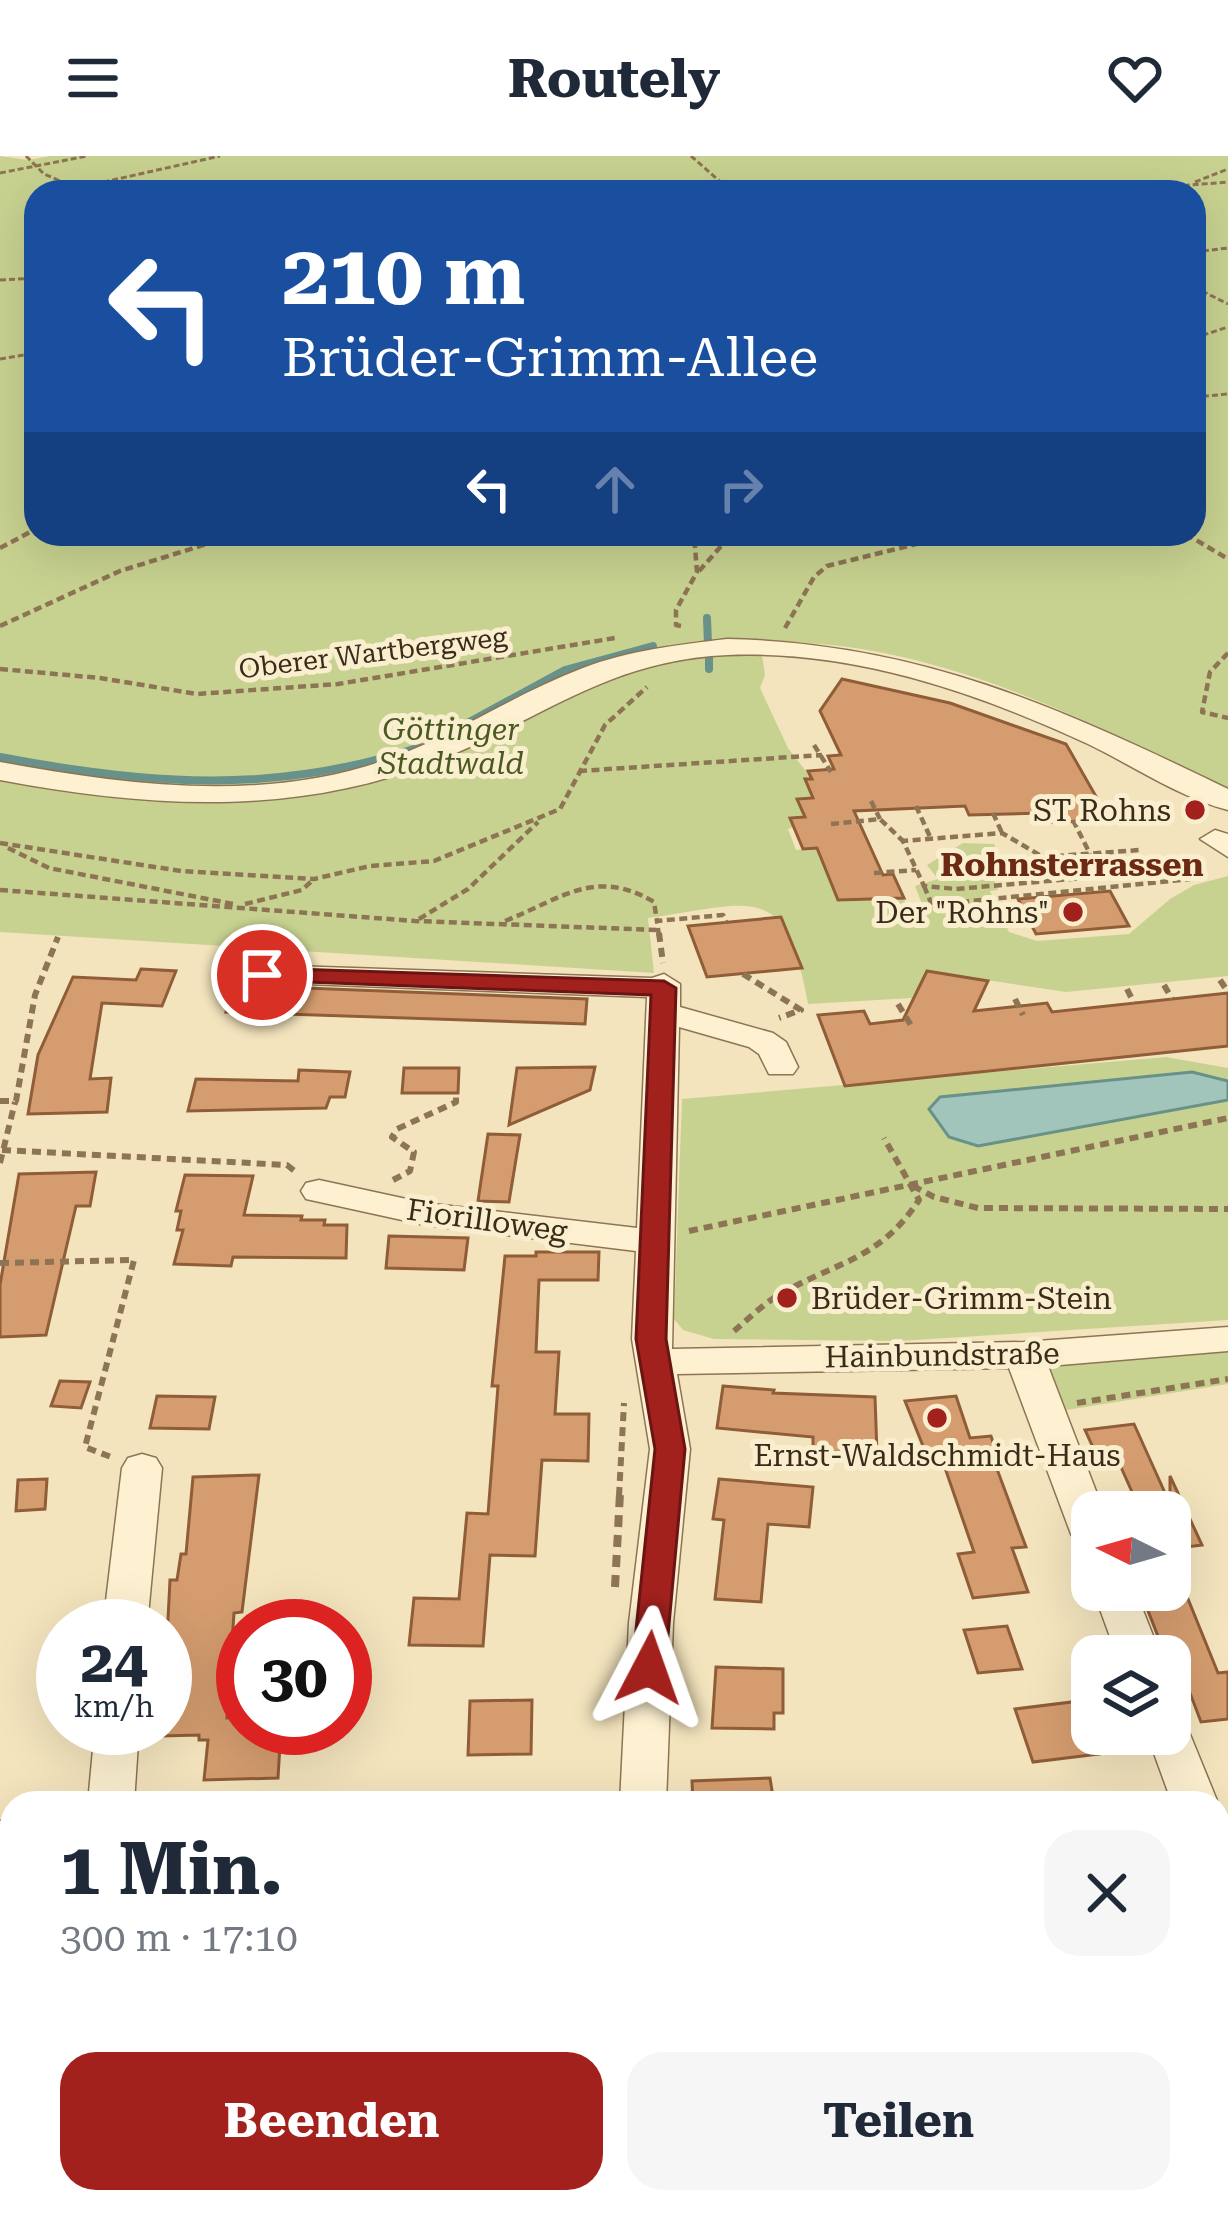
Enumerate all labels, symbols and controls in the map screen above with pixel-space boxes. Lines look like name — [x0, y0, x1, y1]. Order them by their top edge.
icon: menu — [60, 45, 126, 111]
icon: heart — [1102, 45, 1168, 111]
text: Routely — [508, 47, 720, 110]
text: 210 m — [282, 226, 525, 324]
icon: left — [84, 228, 240, 384]
text: Brüder-Grimm-Allee — [282, 326, 818, 389]
icon: left — [456, 456, 522, 522]
icon: ahead — [582, 456, 648, 522]
icon: right — [708, 456, 774, 522]
street label: Oberer Wartbergweg — [237, 621, 510, 685]
park label: Göttinger Stadtwald — [377, 712, 524, 781]
place label: ST Rohns — [1033, 793, 1171, 828]
marker: ST Rohns — [1182, 797, 1208, 823]
district label: Rohnsterrassen — [940, 845, 1204, 884]
place label: Der "Rohns" — [875, 895, 1049, 930]
marker: Der "Rohns" — [1060, 899, 1086, 925]
pin — [211, 924, 313, 1026]
icon: arrive — [229, 942, 295, 1008]
street label: Fiorilloweg — [404, 1191, 570, 1249]
place label: Brüder-Grimm-Stein — [811, 1281, 1112, 1316]
marker: Brüder-Grimm-Stein — [774, 1285, 800, 1311]
street label: Hainbundstraße — [824, 1335, 1060, 1375]
marker: Ernst-Waldschmidt-Haus — [924, 1405, 950, 1431]
place label: Ernst-Waldschmidt-Haus — [753, 1438, 1121, 1473]
north arrow — [1071, 1491, 1191, 1611]
map controls — [1071, 1491, 1191, 1755]
speed limit sign: 30 — [216, 1599, 372, 1755]
position arrow — [586, 1605, 712, 1731]
text: 24 — [80, 1626, 148, 1697]
button: layers — [1071, 1635, 1191, 1755]
text: km/h — [74, 1689, 154, 1724]
text: 1 Min. — [60, 1827, 283, 1912]
button: close — [1044, 1830, 1170, 1956]
text: 300 m · 17:10 — [60, 1915, 298, 1961]
button: Beenden — [60, 2052, 603, 2190]
button: Teilen — [627, 2052, 1170, 2190]

